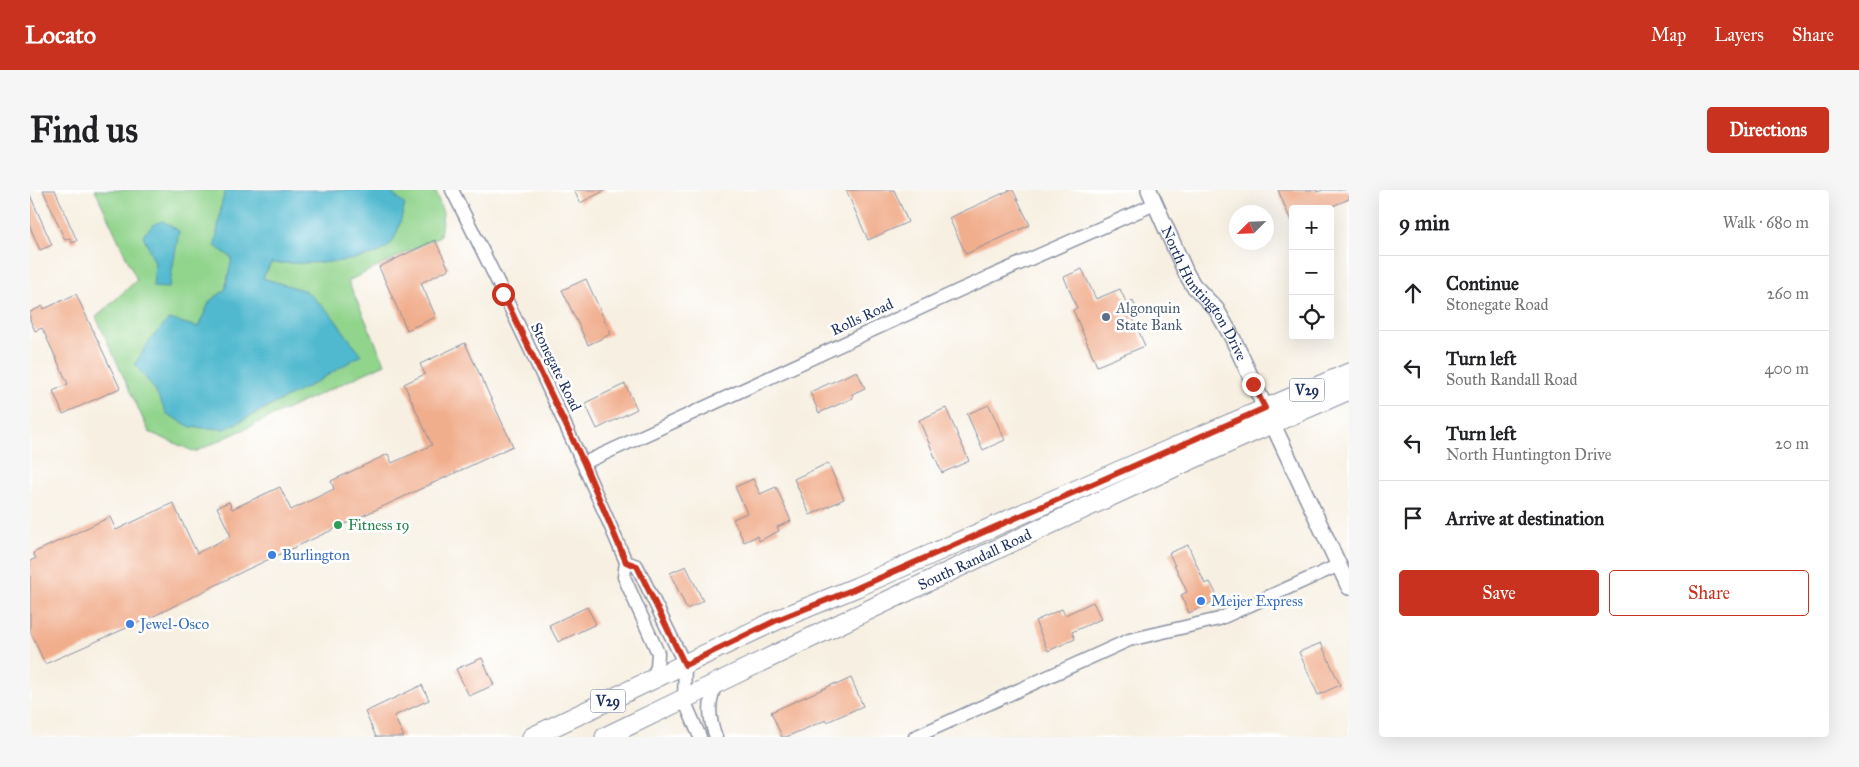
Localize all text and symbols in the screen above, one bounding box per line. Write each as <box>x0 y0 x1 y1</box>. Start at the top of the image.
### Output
text: Locato <box>25 20 96 50</box>
text: Map <box>1651 24 1686 46</box>
text: Layers <box>1714 24 1764 46</box>
text: Share <box>1792 24 1834 46</box>
button: Directions <box>1707 107 1829 153</box>
text: Find us <box>30 109 138 152</box>
north arrow <box>1229 205 1274 250</box>
map controls <box>1289 205 1334 340</box>
button: + <box>1289 205 1334 250</box>
text: 9 min <box>1399 210 1450 236</box>
text: Walk · 680 m <box>1723 213 1809 232</box>
street label: North Huntington Drive <box>1157 223 1251 364</box>
button: − <box>1289 250 1334 295</box>
text: Continue <box>1446 272 1519 295</box>
icon: ahead <box>1399 279 1427 307</box>
route start <box>492 283 515 306</box>
text: 260 m <box>1767 284 1809 303</box>
street label: Rolls Road <box>828 295 897 339</box>
button: locate <box>1289 295 1334 340</box>
text: Stonegate Road <box>1446 295 1548 314</box>
place label: Algonquin State Bank <box>1115 299 1182 334</box>
marker: Algonquin State Bank <box>1100 311 1112 323</box>
street label: Stonegate Road <box>527 320 585 415</box>
text: Turn left <box>1446 347 1516 370</box>
icon: left <box>1399 354 1427 382</box>
text: 400 m <box>1765 359 1809 378</box>
text: South Randall Road <box>1446 370 1578 389</box>
route end <box>1242 373 1265 396</box>
road number: V29 <box>1290 378 1324 402</box>
text: Turn left <box>1446 422 1516 445</box>
icon: left <box>1399 429 1427 457</box>
text: 20 m <box>1775 434 1809 453</box>
text: North Huntington Drive <box>1446 445 1611 464</box>
icon: arrive <box>1399 504 1427 532</box>
text: Arrive at destination <box>1446 507 1604 530</box>
place label: Fitness 19 <box>348 516 410 534</box>
marker: Fitness 19 <box>332 519 344 531</box>
street label: South Randall Road <box>915 525 1035 594</box>
place label: Burlington <box>282 546 350 564</box>
marker: Burlington <box>266 549 278 561</box>
button: Save <box>1399 570 1599 616</box>
button: Share <box>1609 570 1809 616</box>
place label: Meijer Express <box>1211 592 1303 610</box>
marker: Meijer Express <box>1195 595 1207 607</box>
place label: Jewel-Osco <box>138 615 209 634</box>
marker: Jewel-Osco <box>124 618 136 630</box>
road number: V29 <box>590 690 626 712</box>

